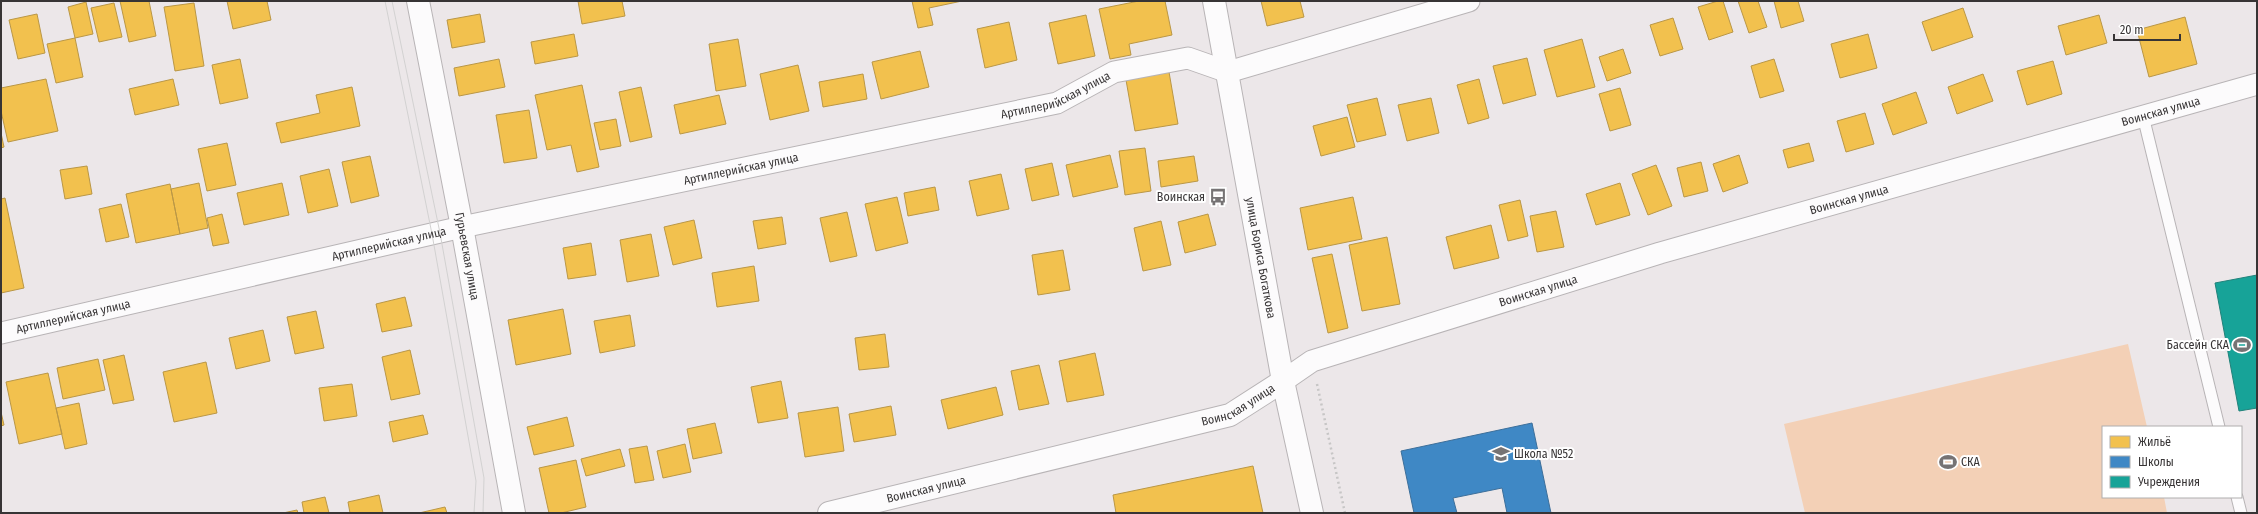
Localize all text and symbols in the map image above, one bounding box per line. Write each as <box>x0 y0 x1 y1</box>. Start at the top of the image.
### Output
scale bar <box>2114 16 2180 42</box>
text: 20 m <box>2120 23 2144 37</box>
street label: Артиллерийская улица <box>1000 68 1113 122</box>
street label: Воинская улица <box>2120 93 2202 129</box>
street label: Артиллерийская улица <box>682 150 800 188</box>
street label: Воинская улица <box>1808 182 1890 217</box>
bus stop icon: Воинская <box>1208 187 1228 207</box>
place label: Воинская <box>1157 190 1205 204</box>
street label: улица Бориса Богаткова <box>1243 196 1279 320</box>
street label: Гурьевская улица <box>452 211 482 302</box>
street label: Артиллерийская улица <box>330 224 447 264</box>
street label: Воинская улица <box>1497 272 1579 310</box>
street label: Артиллерийская улица <box>15 296 132 336</box>
sports icon: Бассейн СКА <box>2232 335 2252 355</box>
place label: Бассейн СКА <box>2167 338 2230 352</box>
street label: Воинская улица <box>1200 381 1277 429</box>
legend <box>2102 426 2242 498</box>
text: Жильё <box>2138 435 2171 449</box>
school or university icon: Школа №52 <box>1491 444 1511 464</box>
place label: Школа №52 <box>1514 447 1573 461</box>
sports icon: СКА <box>1938 452 1958 472</box>
place label: СКА <box>1961 455 1981 469</box>
text: Школы <box>2138 455 2174 469</box>
street label: Воинская улица <box>885 473 967 506</box>
text: Учреждения <box>2137 475 2200 489</box>

